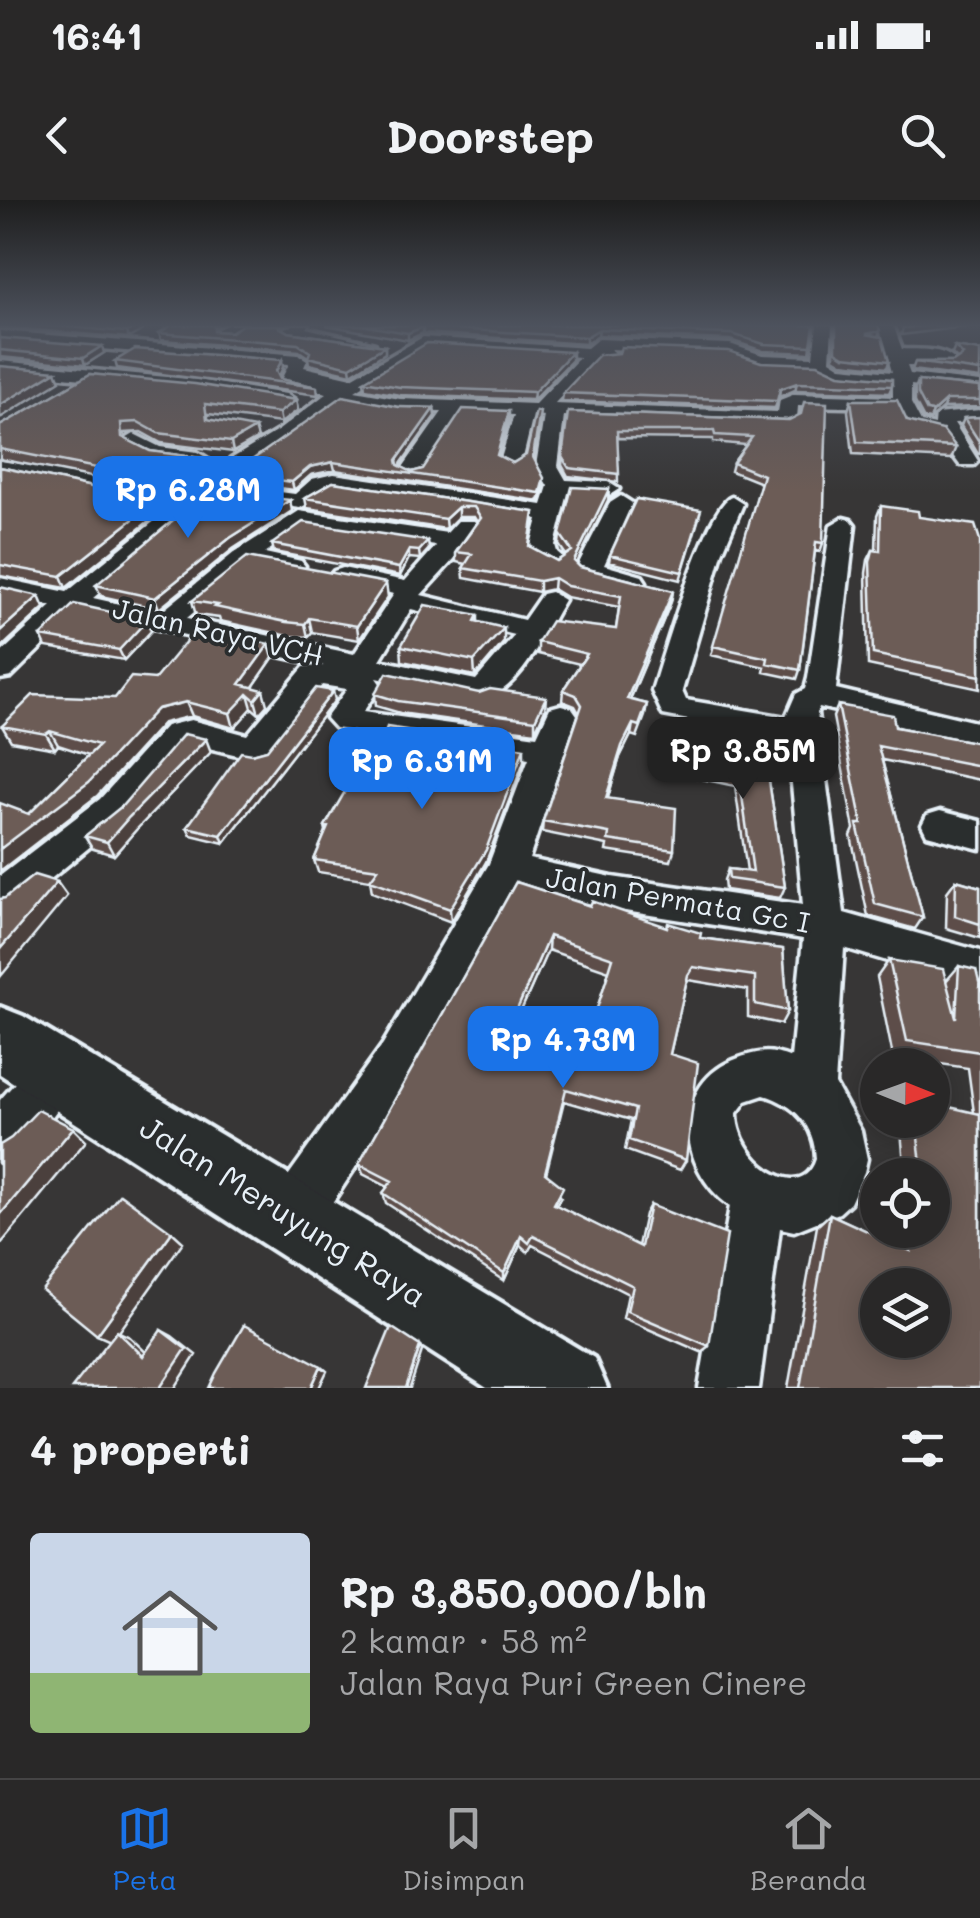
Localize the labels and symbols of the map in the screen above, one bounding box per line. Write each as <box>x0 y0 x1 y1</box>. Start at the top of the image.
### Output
pin: Rp 6.28M <box>85 456 291 541</box>
street label: Jalan Raya VCH <box>109 589 327 673</box>
pin: Rp 3.85M <box>640 717 846 802</box>
pin: Rp 6.31M <box>319 727 525 812</box>
street label: Jalan Permata Gc I <box>543 858 813 940</box>
pin: Rp 4.73M <box>460 1006 666 1091</box>
north arrow <box>860 1048 950 1138</box>
street label: Jalan Meruyung Raya <box>132 1105 435 1316</box>

